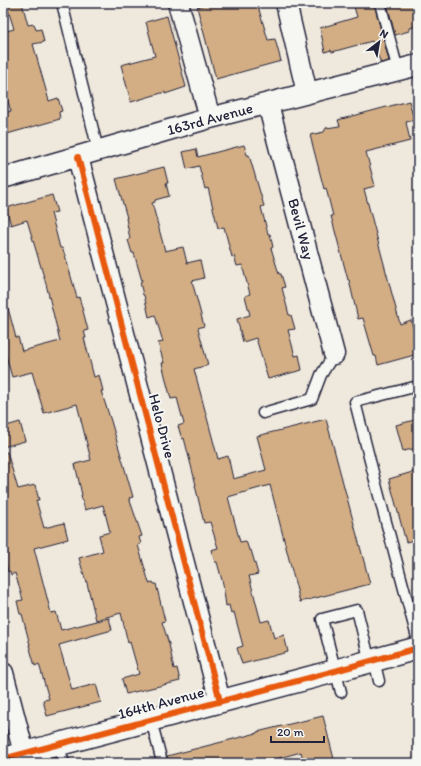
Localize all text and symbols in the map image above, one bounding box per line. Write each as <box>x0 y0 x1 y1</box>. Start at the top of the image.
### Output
north arrow <box>359 22 399 62</box>
text: N <box>377 26 390 41</box>
street label: 163rd Avenue <box>165 99 255 139</box>
street label: Bevil Way <box>284 196 318 262</box>
street label: Helo Drive <box>145 392 179 460</box>
street label: 164th Avenue <box>116 683 206 723</box>
scale bar <box>271 718 324 744</box>
text: 20 m <box>277 725 304 739</box>

